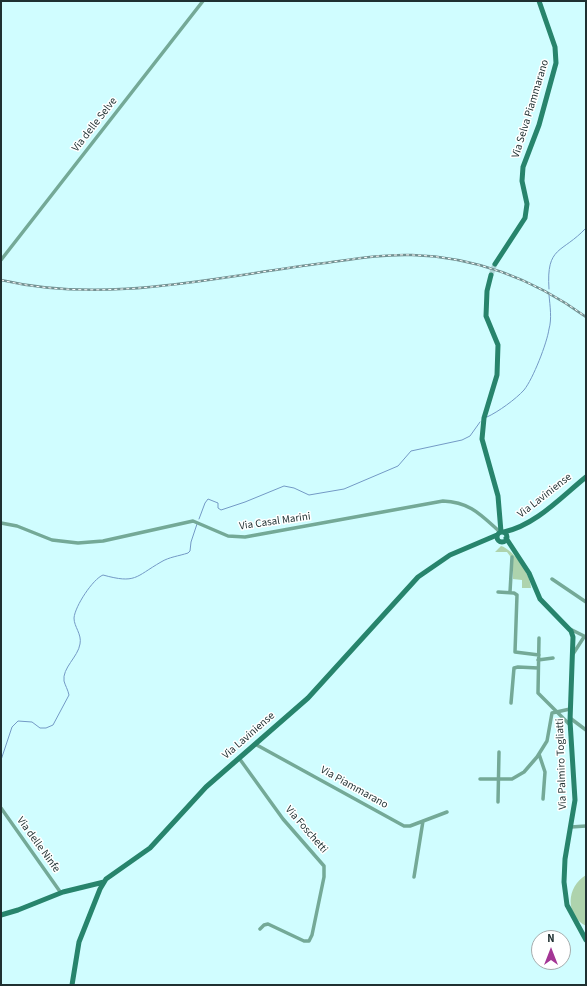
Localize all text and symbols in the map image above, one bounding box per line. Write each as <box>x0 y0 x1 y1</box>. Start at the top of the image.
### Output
street label: Via Selva Piammarano <box>510 58 552 160</box>
street label: Via delle Selve <box>70 95 120 155</box>
street label: Via Laviniense <box>515 471 575 521</box>
street label: Via Casal Marini <box>238 510 312 534</box>
street label: Via Laviniense <box>220 710 278 762</box>
street label: Via Palmiro Togliatti <box>554 718 570 810</box>
street label: Via Piammarano <box>318 764 390 812</box>
street label: Via Foschetti <box>282 804 330 856</box>
street label: Via delle Ninfe <box>13 815 63 875</box>
north arrow <box>531 930 571 970</box>
text: N <box>547 931 555 946</box>

